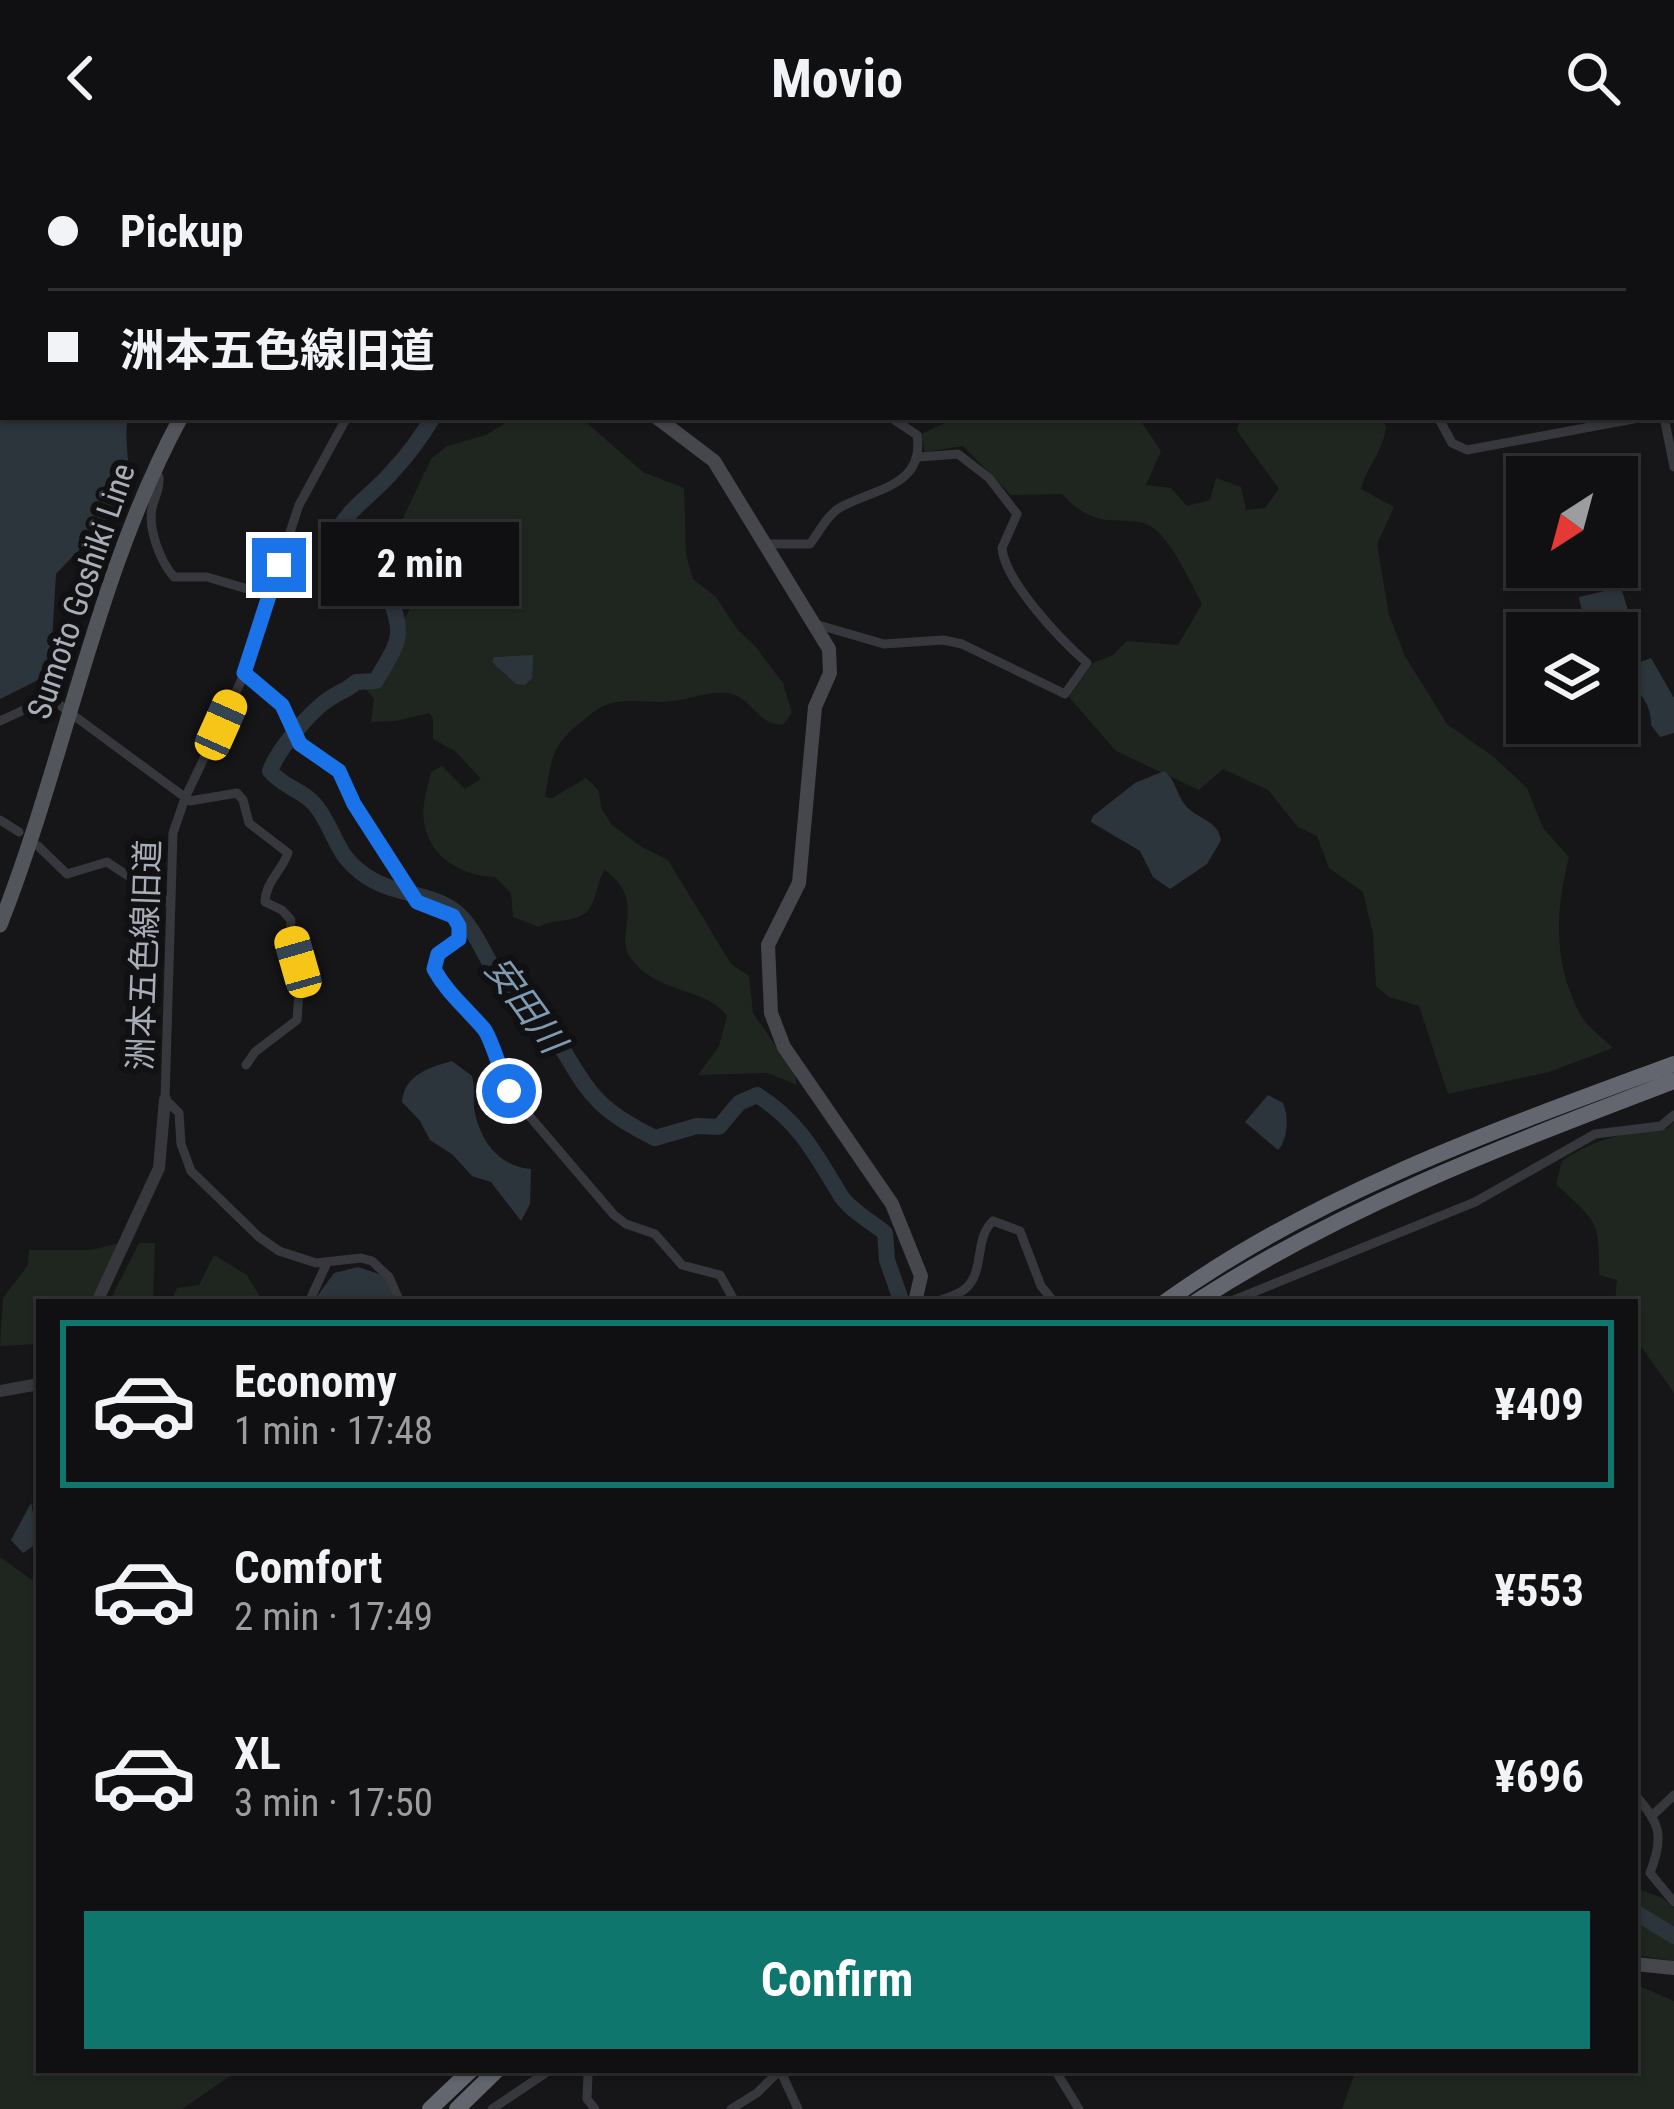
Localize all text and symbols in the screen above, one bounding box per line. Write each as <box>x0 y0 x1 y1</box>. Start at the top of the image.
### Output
icon: back <box>48 45 114 111</box>
icon: search <box>1560 45 1626 111</box>
text: Movio <box>771 47 903 110</box>
text: Pickup <box>120 205 244 258</box>
text: 洲本五色線旧道 <box>120 324 435 377</box>
north arrow <box>1506 456 1638 588</box>
map controls <box>1506 456 1638 744</box>
street label: Sumoto Goshiki Line <box>19 458 143 724</box>
callout: 2 min <box>321 523 519 607</box>
route end <box>252 538 306 592</box>
text: 2 min <box>377 541 463 587</box>
button: layers <box>1506 612 1638 744</box>
car <box>190 685 252 765</box>
street label: 洲本五色線旧道 <box>120 839 168 1071</box>
car <box>271 922 325 1002</box>
water label: 安田川 <box>476 949 576 1064</box>
route start <box>482 1064 536 1118</box>
icon: car <box>90 1350 198 1458</box>
text: Economy <box>234 1355 397 1408</box>
text: ¥409 <box>1494 1378 1584 1431</box>
text: 1 min · 17:48 <box>234 1408 433 1454</box>
icon: car <box>90 1536 198 1644</box>
text: Comfort <box>234 1541 382 1594</box>
text: ¥553 <box>1494 1564 1584 1617</box>
text: 2 min · 17:49 <box>234 1594 433 1640</box>
icon: car <box>90 1722 198 1830</box>
text: XL <box>234 1727 281 1780</box>
text: ¥696 <box>1494 1750 1584 1803</box>
text: 3 min · 17:50 <box>234 1780 433 1826</box>
button: Confirm <box>84 1911 1590 2049</box>

